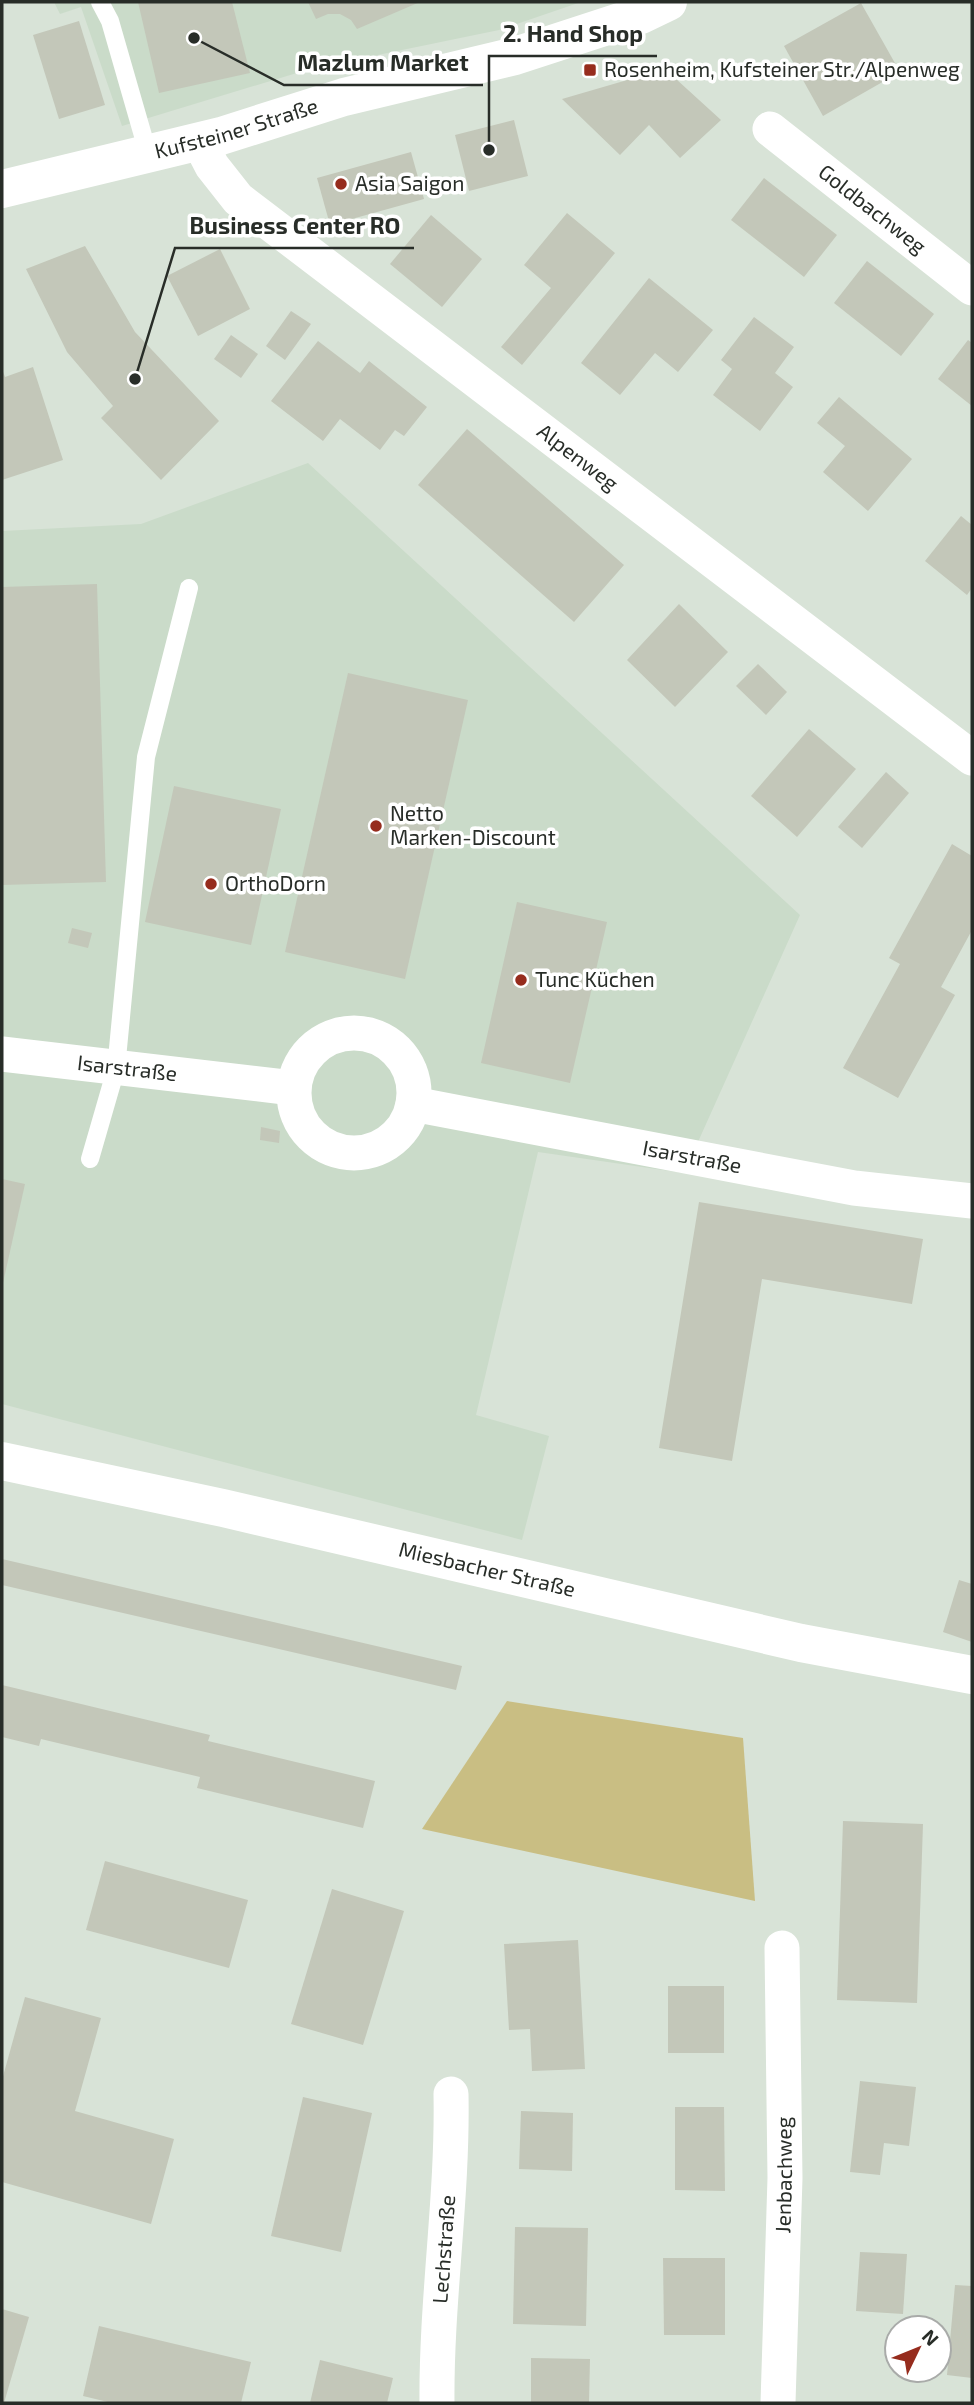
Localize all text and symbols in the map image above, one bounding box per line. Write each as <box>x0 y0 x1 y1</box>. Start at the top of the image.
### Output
callout: 2. Hand Shop <box>489 12 657 56</box>
text: 2. Hand Shop <box>503 19 643 47</box>
callout: Mazlum Market <box>284 41 483 85</box>
text: Mazlum Market <box>297 48 469 76</box>
place label: Rosenheim, Kufsteiner Str./Alpenweg <box>604 56 960 81</box>
marker: Rosenheim, Kufsteiner Str./Alpenweg <box>582 62 598 78</box>
street label: Kufsteiner Straße <box>152 92 321 163</box>
street label: Goldbachweg <box>814 158 932 258</box>
place label: Asia Saigon <box>355 170 464 195</box>
marker: Asia Saigon <box>333 176 349 192</box>
callout: Business Center RO <box>175 204 414 248</box>
text: Business Center RO <box>190 211 400 239</box>
street label: Alpenweg <box>533 418 624 495</box>
place label: Netto Marken-Discount <box>390 800 556 849</box>
marker: Netto Marken-Discount <box>368 818 384 834</box>
place label: OrthoDorn <box>225 870 326 895</box>
marker: OrthoDorn <box>203 876 219 892</box>
place label: Tunc Küchen <box>535 966 655 991</box>
marker: Tunc Küchen <box>513 972 529 988</box>
street label: Isarstraße <box>76 1049 179 1085</box>
street label: Isarstraße <box>641 1134 744 1177</box>
street label: Miesbacher Straße <box>396 1535 578 1601</box>
street label: Jenbachweg <box>769 2116 796 2234</box>
street label: Lechstraße <box>426 2194 459 2304</box>
north arrow <box>883 2314 953 2384</box>
text: N <box>918 2324 944 2350</box>

